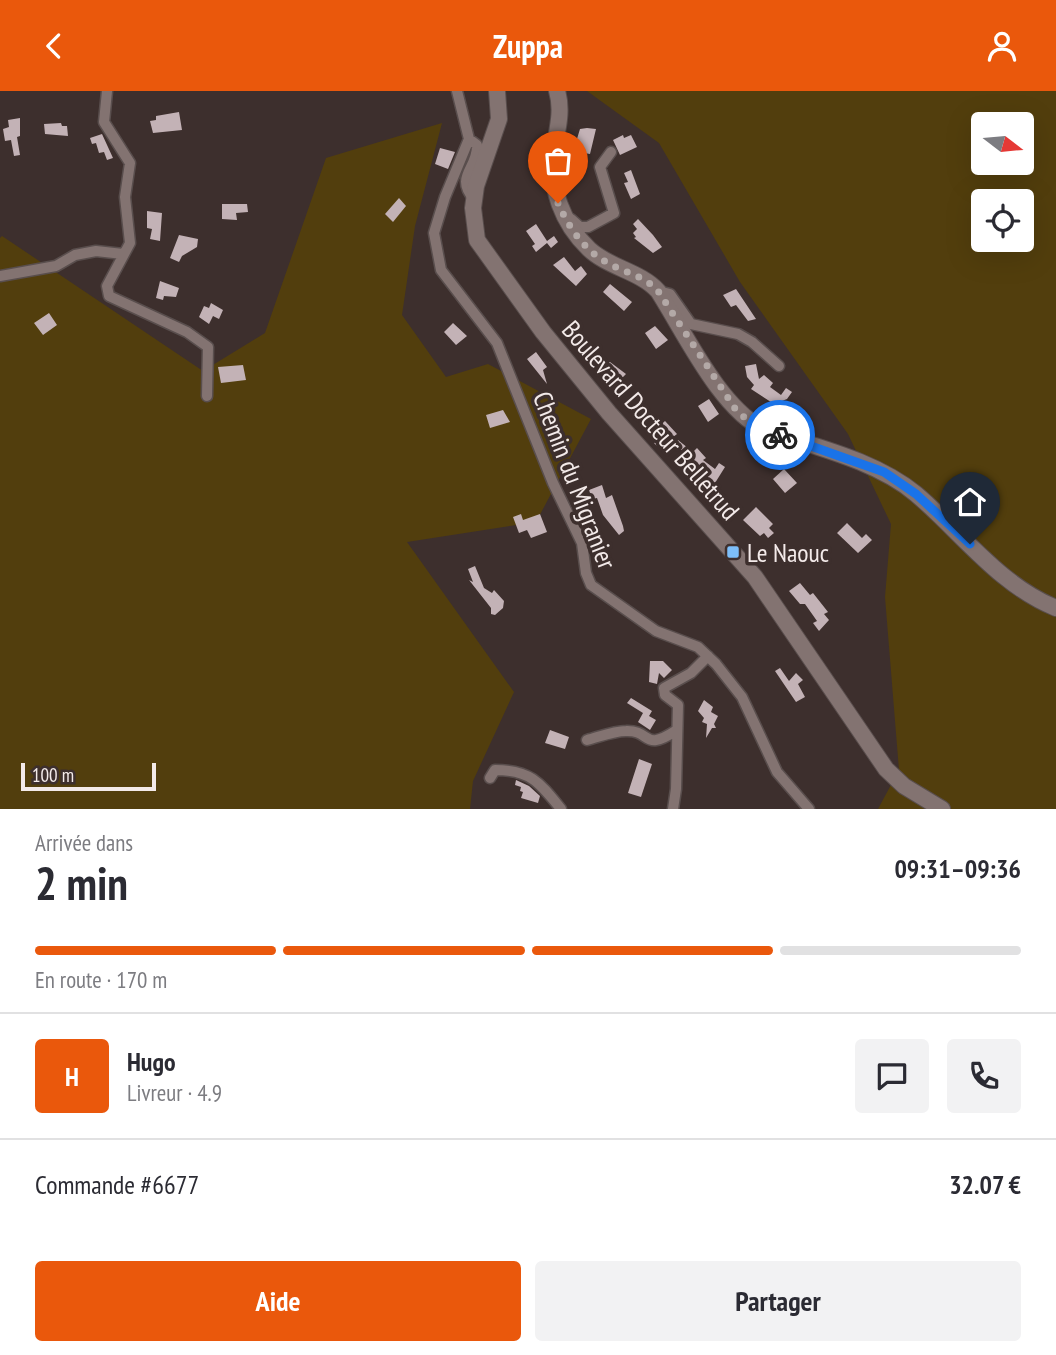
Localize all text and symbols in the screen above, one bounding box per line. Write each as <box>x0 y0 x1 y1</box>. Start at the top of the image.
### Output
text: Zuppa <box>493 25 563 67</box>
icon: back <box>35 27 73 65</box>
icon: person <box>983 27 1021 65</box>
north arrow <box>971 112 1034 175</box>
map controls <box>971 112 1034 252</box>
pin <box>528 131 588 203</box>
icon: bag <box>539 142 577 180</box>
button: locate <box>971 189 1034 252</box>
street label: Boulevard Docteur Belletrud <box>555 313 747 527</box>
street label: Chemin du Migranier <box>526 387 624 573</box>
courier <box>745 400 815 470</box>
icon: bike <box>761 416 799 454</box>
pin <box>940 472 1000 544</box>
icon: home <box>951 483 989 521</box>
place label: Le Naouc <box>747 536 829 569</box>
marker: Le Naouc <box>725 544 741 560</box>
scale bar <box>21 760 156 792</box>
text: 100 m <box>32 763 74 787</box>
text: Arrivée dans <box>35 828 133 857</box>
text: 09:31–09:36 <box>894 852 1021 885</box>
text: 2 min <box>35 853 128 913</box>
text: En route · 170 m <box>35 965 167 994</box>
button: chat <box>855 1039 929 1113</box>
button: phone <box>947 1039 1021 1113</box>
text: Hugo <box>127 1045 176 1078</box>
text: H <box>65 1060 79 1093</box>
text: Livreur · 4.9 <box>127 1078 222 1107</box>
text: Commande #6677 <box>35 1168 199 1201</box>
text: 32.07 € <box>949 1168 1021 1201</box>
button: Aide <box>35 1261 521 1341</box>
button: Partager <box>535 1261 1021 1341</box>

